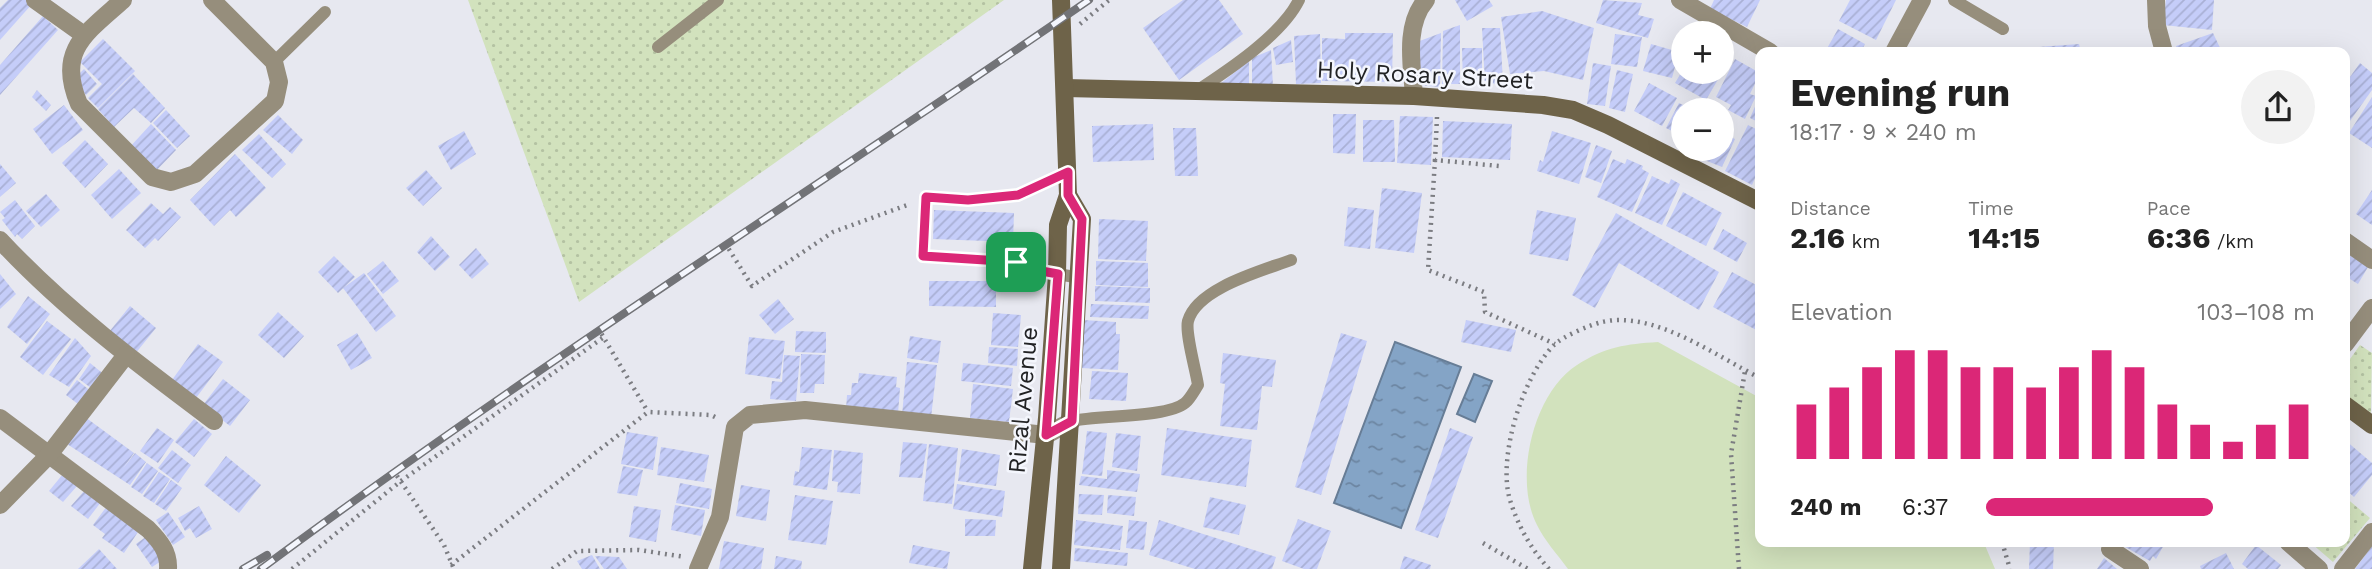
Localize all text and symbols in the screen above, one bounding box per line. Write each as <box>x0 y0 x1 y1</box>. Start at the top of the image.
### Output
map controls <box>1671 21 1734 161</box>
button: + <box>1671 21 1734 84</box>
street label: Holy Rosary Street <box>1316 55 1534 95</box>
button: share <box>2241 70 2315 144</box>
text: Evening run <box>1790 71 2010 115</box>
button: − <box>1671 98 1734 161</box>
text: 18:17 · 9 × 240 m <box>1790 119 1977 146</box>
text: Distance <box>1790 197 1871 220</box>
text: Time <box>1968 197 2014 220</box>
text: Pace <box>2147 197 2191 220</box>
text: 2.16 <box>1790 220 1845 255</box>
text: 14:15 <box>1968 220 2040 255</box>
text: 6:36 <box>2147 220 2210 255</box>
text: km <box>1845 230 1880 253</box>
text: /km <box>2210 230 2254 253</box>
pin <box>986 232 1046 292</box>
icon: arrive <box>997 243 1035 281</box>
text: Elevation <box>1790 299 1893 326</box>
text: 103–108 m <box>2197 299 2315 326</box>
street label: Rizal Avenue <box>1003 325 1043 475</box>
text: 240 m <box>1790 494 1861 521</box>
text: 6:37 <box>1902 494 1948 521</box>

